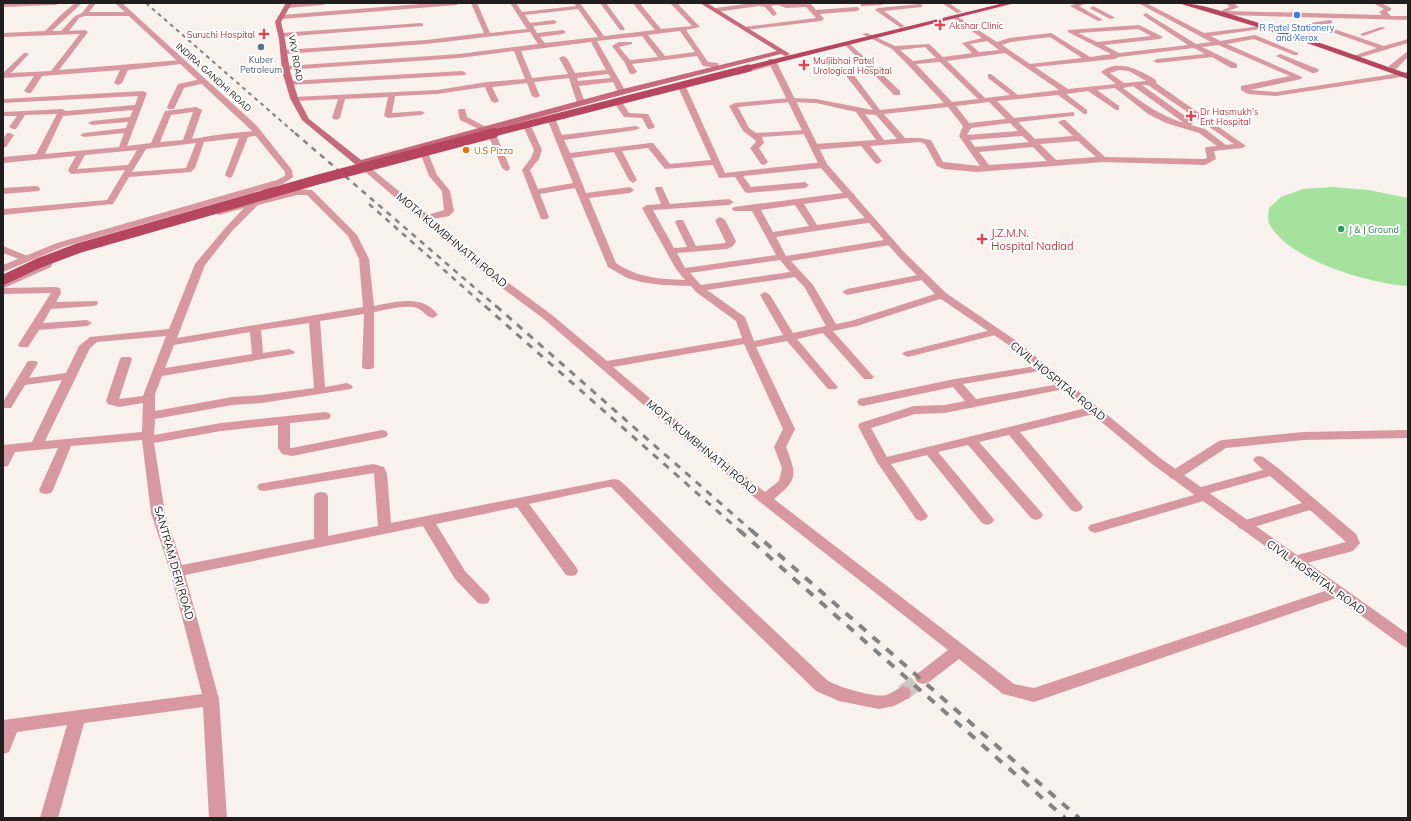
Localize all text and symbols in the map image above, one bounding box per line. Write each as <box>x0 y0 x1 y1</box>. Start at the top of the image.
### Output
marker: R Patel Stationery and Xerox <box>1292 10 1302 20</box>
marker: Akshar Clinic <box>934 19 946 31</box>
place label: Akshar Clinic <box>949 20 1004 31</box>
place label: R Patel Stationery and Xerox <box>1259 22 1335 43</box>
marker: Suruchi Hospital <box>258 28 270 40</box>
place label: Suruchi Hospital <box>187 29 255 40</box>
street label: VKV ROAD <box>287 34 306 82</box>
street label: INDIRA GANDHI ROAD <box>174 40 254 114</box>
marker: Kuber Petroleum <box>256 42 266 52</box>
place label: Kuber Petroleum <box>240 54 282 75</box>
place label: Muljibhai Patel Urological Hospital <box>813 55 892 76</box>
marker: Muljibhai Patel Urological Hospital <box>798 59 810 71</box>
place label: Dr Hasmukh's Ent Hospital <box>1200 106 1259 127</box>
marker: Dr Hasmukh's Ent Hospital <box>1185 110 1197 122</box>
marker: U.S Pizza <box>461 145 471 155</box>
place label: U.S Pizza <box>474 145 513 156</box>
street label: MOTA KUMBHNATH ROAD <box>394 190 510 290</box>
marker: J & J Ground <box>1336 224 1346 234</box>
place label: J & J Ground <box>1349 224 1399 235</box>
place label: J.Z.M.N. Hospital Nadiad <box>991 226 1074 253</box>
marker: J.Z.M.N. Hospital Nadiad <box>976 233 988 245</box>
street label: CIVIL HOSPITAL ROAD <box>1008 338 1108 424</box>
street label: MOTA KUMBHNATH ROAD <box>644 397 760 497</box>
street label: SANTRAM DERI ROAD <box>151 504 197 622</box>
street label: CIVIL HOSPITAL ROAD <box>1264 537 1368 617</box>

